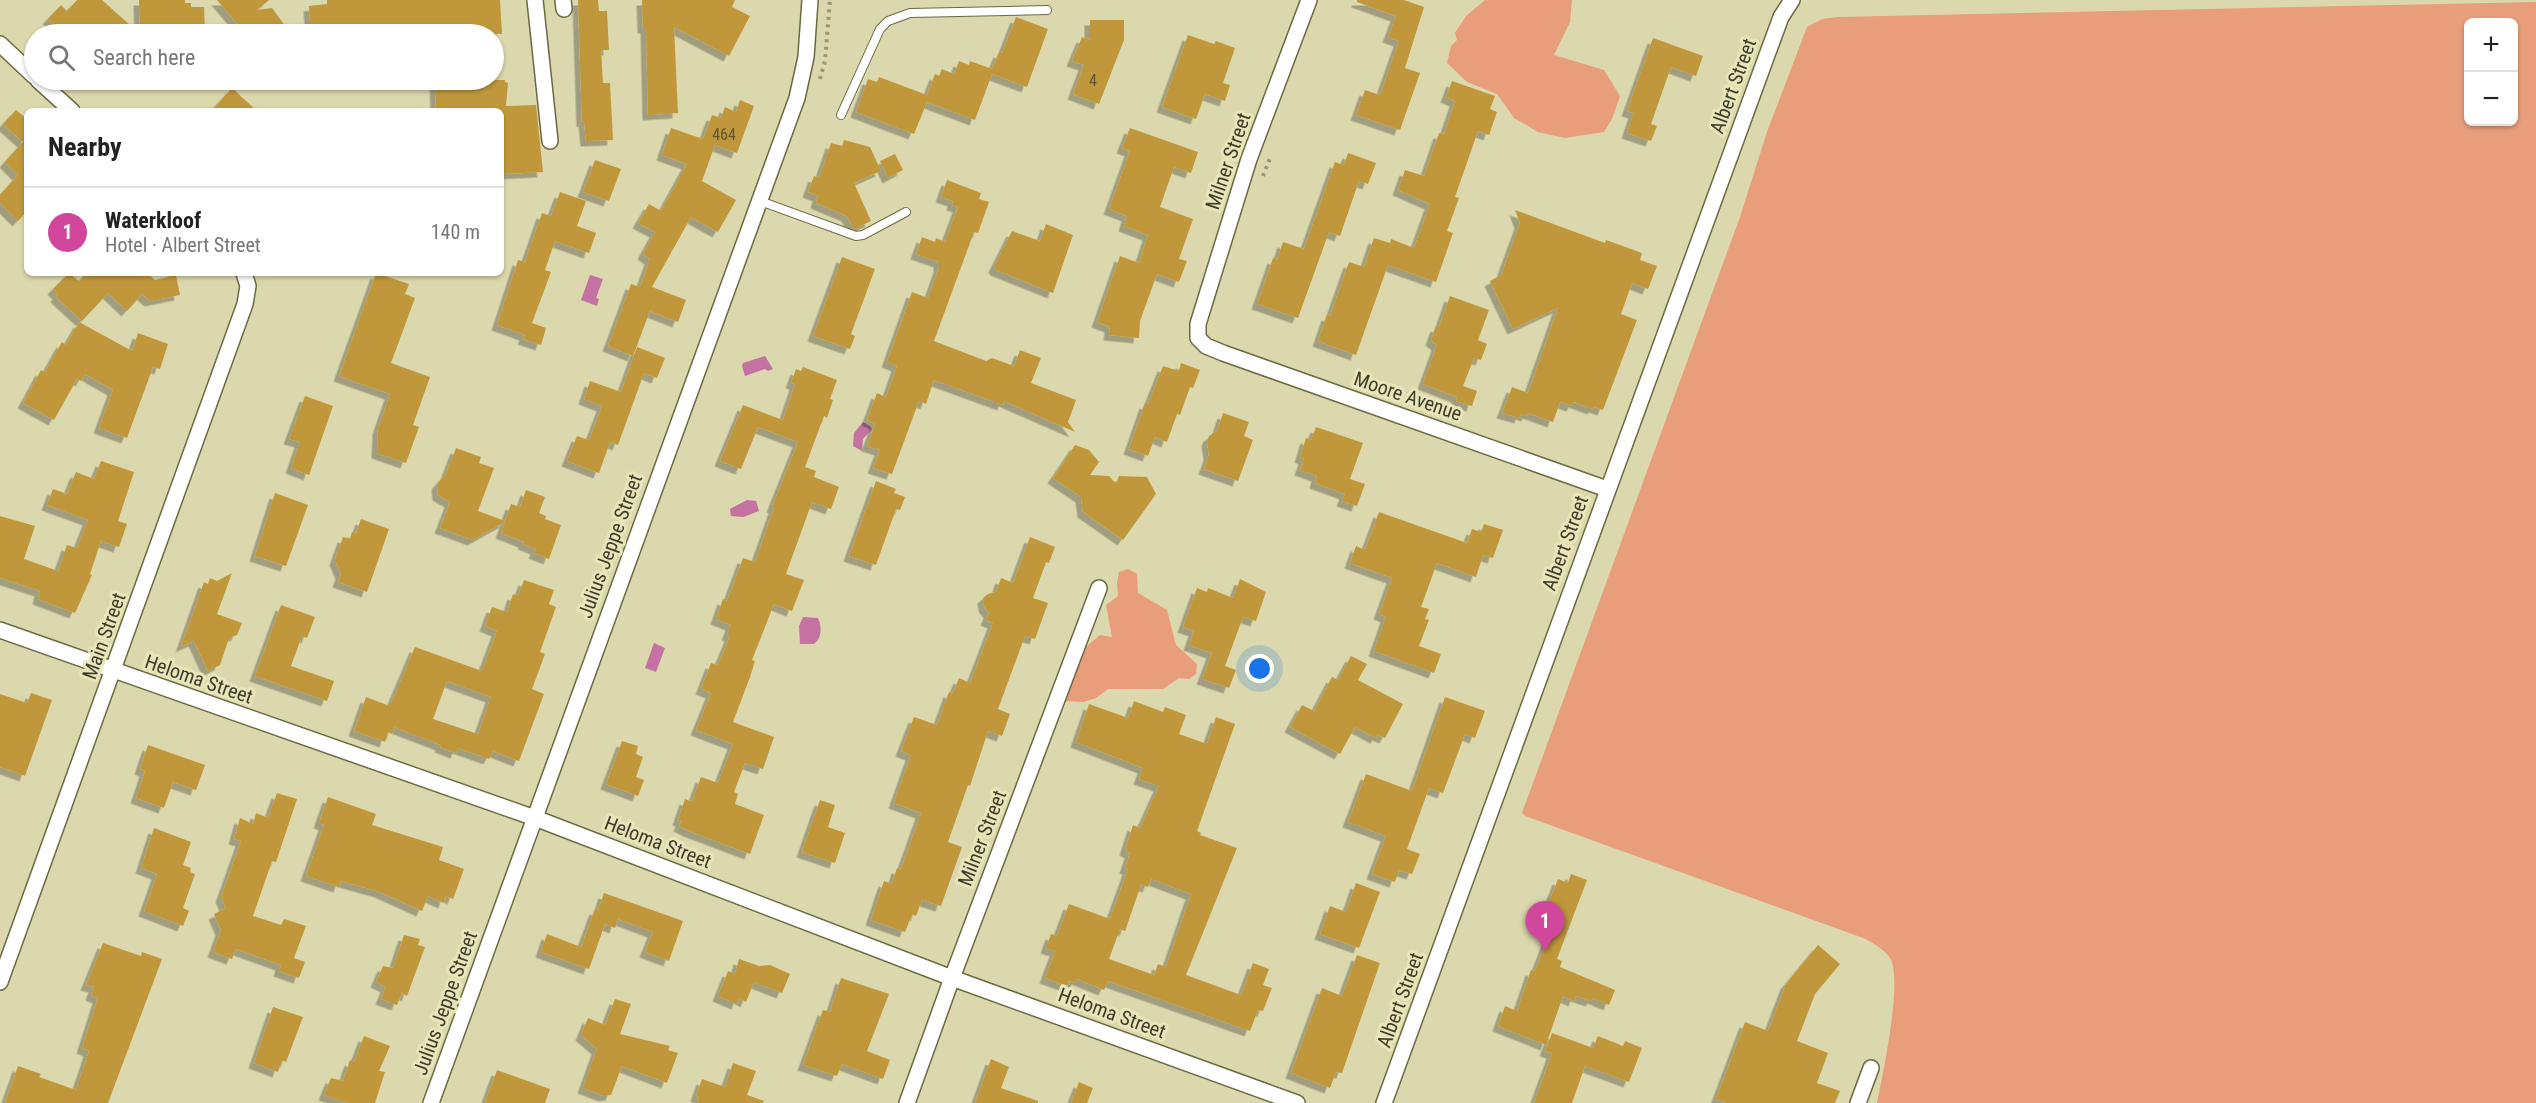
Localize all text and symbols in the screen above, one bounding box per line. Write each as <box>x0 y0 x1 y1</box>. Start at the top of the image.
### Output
map controls <box>2464 18 2518 126</box>
button: + <box>2464 18 2518 72</box>
search box <box>24 24 504 90</box>
street label: Albert Street <box>1705 35 1761 137</box>
icon: search <box>45 41 78 74</box>
text: Search here <box>93 45 195 70</box>
house number: 4 <box>1089 71 1097 90</box>
button: − <box>2464 72 2518 126</box>
street label: Milner Street <box>1200 109 1256 213</box>
house number: 464 <box>712 125 736 144</box>
text: Nearby <box>48 132 122 162</box>
text: Waterkloof <box>105 208 201 233</box>
text: 1 <box>62 220 73 244</box>
text: 140 m <box>431 220 480 244</box>
text: Hotel · Albert Street <box>105 233 261 257</box>
street label: Moore Avenue <box>1351 366 1465 426</box>
street label: Julius Jeppe Street <box>573 471 647 621</box>
street label: Albert Street <box>1537 492 1593 594</box>
street label: Main Street <box>77 589 131 683</box>
street label: Heloma Street <box>142 649 256 709</box>
your location <box>1245 654 1274 683</box>
street label: Milner Street <box>953 787 1011 889</box>
street label: Heloma Street <box>601 811 715 873</box>
pin: 1 <box>1526 902 1564 951</box>
street label: Julius Jeppe Street <box>408 928 482 1078</box>
street label: Albert Street <box>1372 949 1428 1051</box>
street label: Heloma Street <box>1055 982 1169 1044</box>

